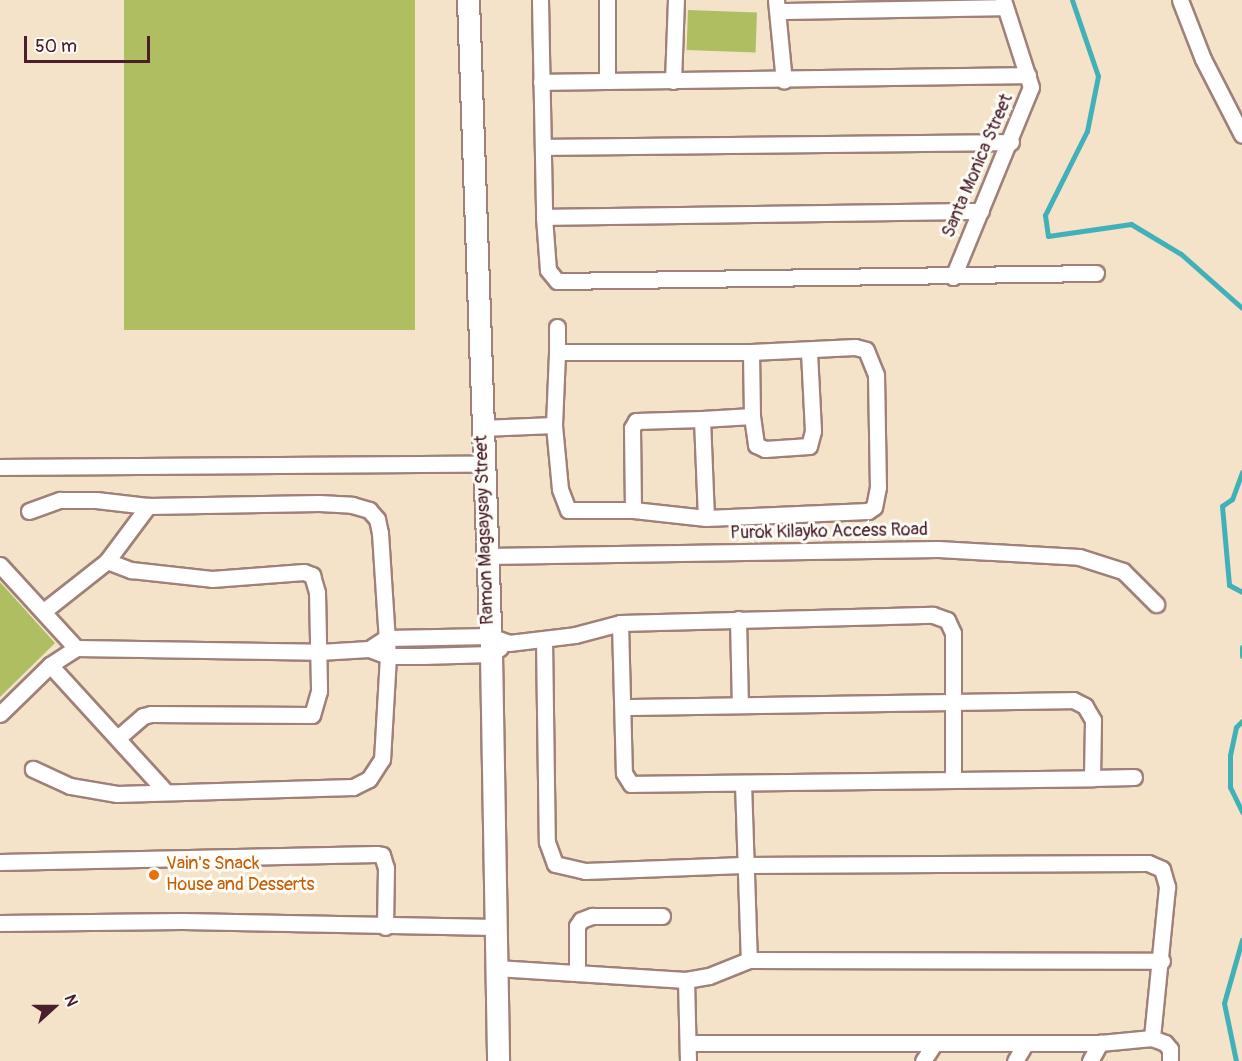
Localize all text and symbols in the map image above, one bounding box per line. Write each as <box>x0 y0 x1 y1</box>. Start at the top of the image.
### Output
scale bar <box>27 24 153 62</box>
text: 50 m <box>35 35 77 58</box>
street label: Santa Monica Street <box>938 91 1018 241</box>
street label: Ramon Magsaysay Street <box>471 435 499 625</box>
street label: Purok Kilayko Access Road <box>730 519 928 545</box>
place label: Vain's Snack House and Desserts <box>166 854 315 896</box>
marker: Vain's Snack House and Desserts <box>147 868 161 882</box>
north arrow <box>24 977 84 1037</box>
text: N <box>60 992 82 1009</box>

